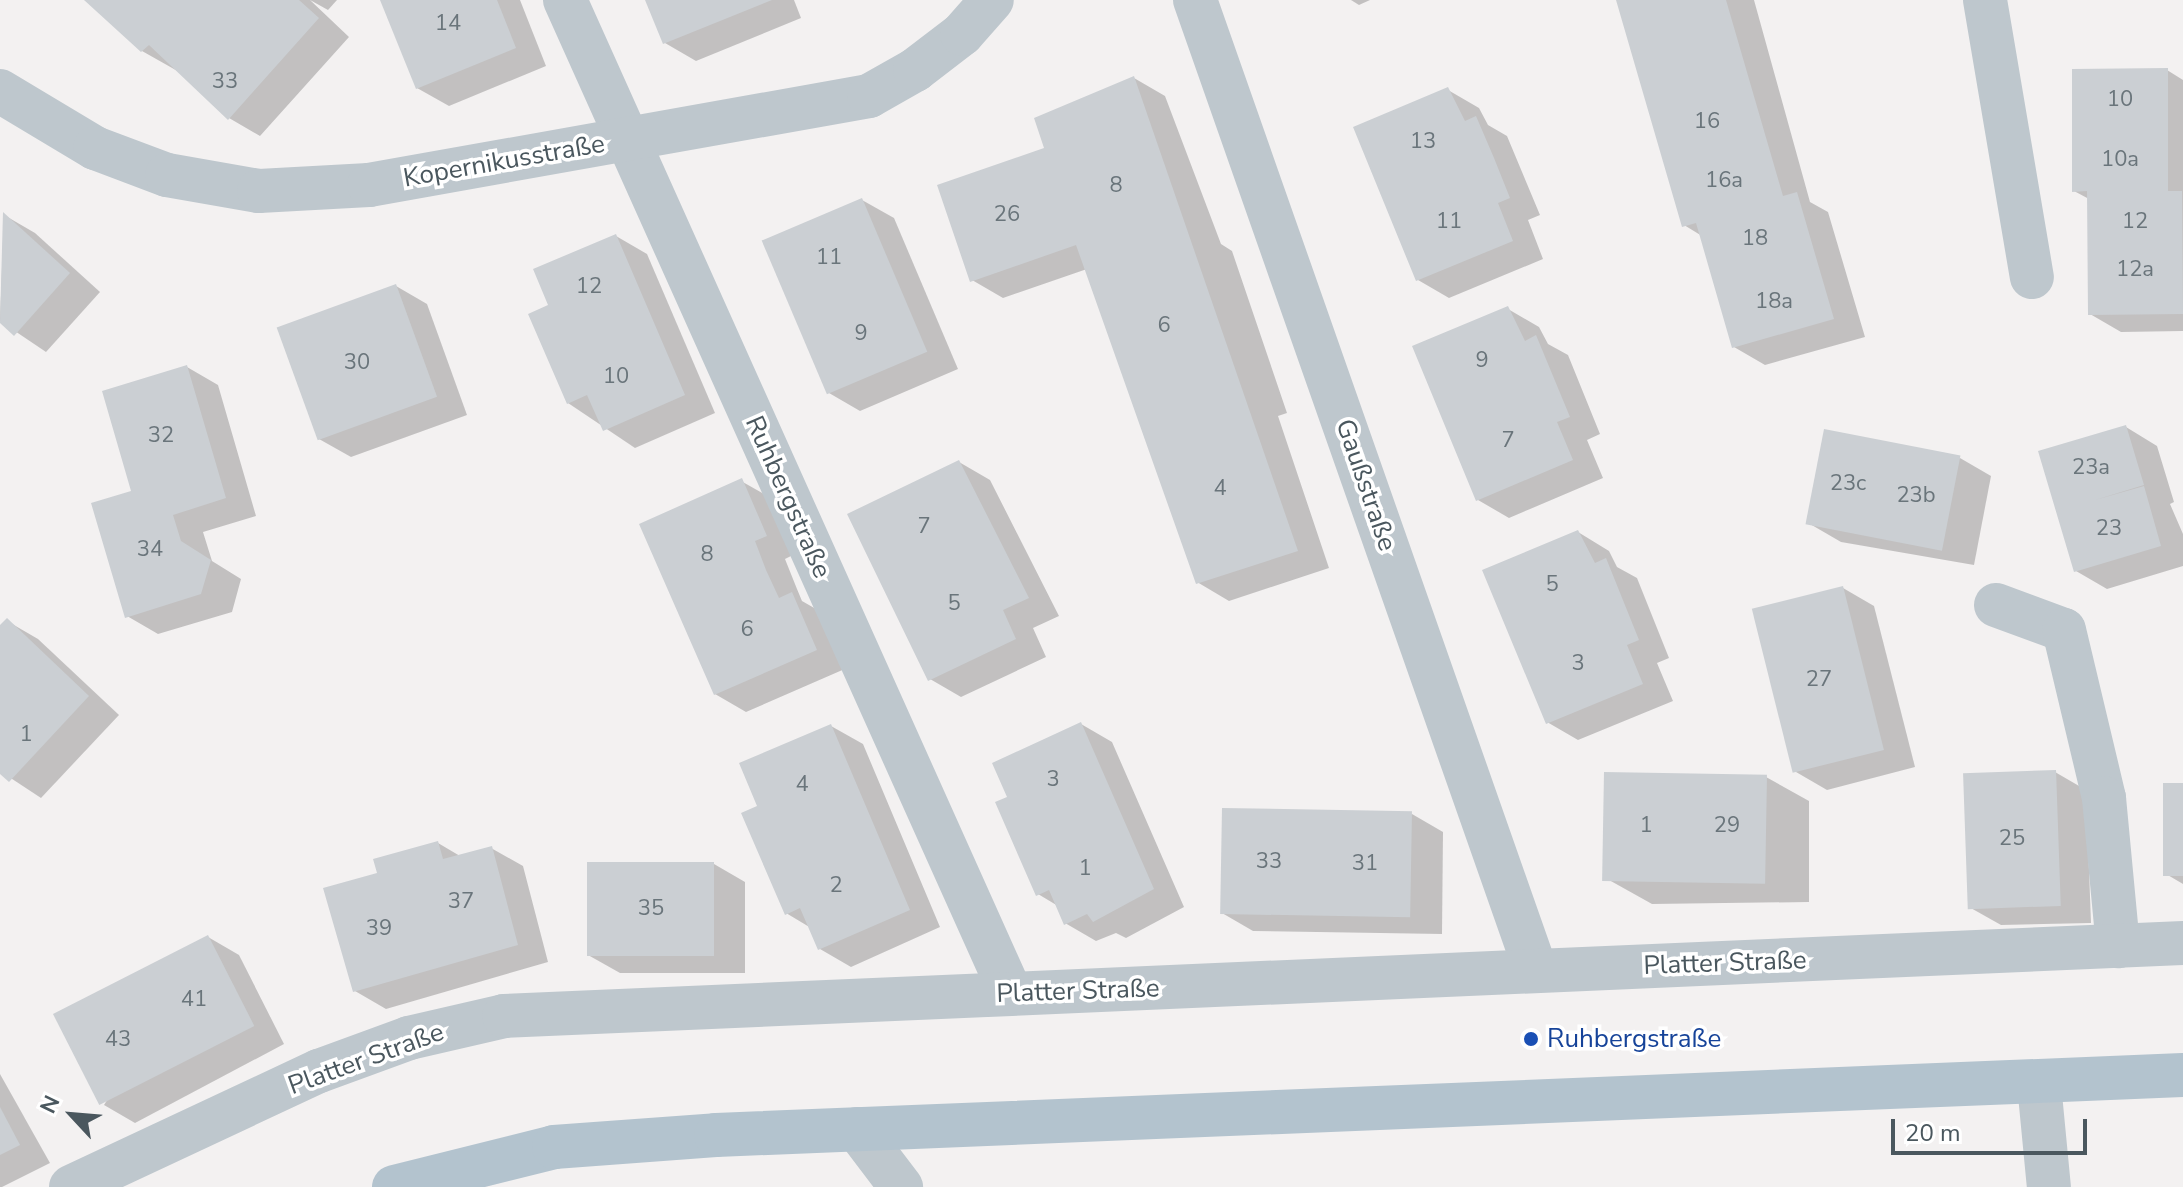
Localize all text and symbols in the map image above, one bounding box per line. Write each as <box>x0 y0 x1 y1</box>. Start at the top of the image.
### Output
house number: 14 <box>435 11 461 37</box>
house number: 33 <box>212 69 238 95</box>
house number: 10 <box>2107 87 2133 113</box>
house number: 16 <box>1694 109 1720 135</box>
street label: Kopernikusstraße <box>401 128 607 194</box>
house number: 13 <box>1410 129 1436 155</box>
house number: 10a <box>2101 147 2139 173</box>
house number: 16a <box>1705 168 1743 194</box>
house number: 8 <box>1109 173 1123 199</box>
house number: 26 <box>994 202 1020 228</box>
house number: 11 <box>1436 209 1462 235</box>
house number: 12 <box>2122 209 2148 235</box>
house number: 18 <box>1742 226 1768 252</box>
house number: 11 <box>816 245 842 271</box>
house number: 12a <box>2116 257 2154 283</box>
house number: 12 <box>576 274 602 300</box>
house number: 18a <box>1755 289 1793 315</box>
house number: 6 <box>1157 313 1171 339</box>
house number: 9 <box>854 321 868 347</box>
house number: 9 <box>1475 348 1489 374</box>
house number: 30 <box>344 350 370 376</box>
house number: 10 <box>603 364 629 390</box>
street label: Ruhbergstraße <box>738 411 838 583</box>
street label: Gaußstraße <box>1329 415 1403 555</box>
house number: 32 <box>148 423 174 449</box>
house number: 7 <box>1501 428 1515 454</box>
house number: 23a <box>2072 455 2110 481</box>
house number: 23c <box>1830 471 1866 497</box>
house number: 4 <box>1213 476 1227 502</box>
house number: 23b <box>1896 483 1936 509</box>
house number: 7 <box>917 514 931 540</box>
house number: 23 <box>2096 516 2122 542</box>
house number: 34 <box>137 537 163 563</box>
house number: 8 <box>700 542 714 568</box>
house number: 5 <box>1545 572 1559 598</box>
house number: 5 <box>947 591 961 617</box>
house number: 6 <box>740 617 754 643</box>
house number: 3 <box>1571 651 1585 677</box>
house number: 27 <box>1806 667 1832 693</box>
house number: 1 <box>19 722 33 748</box>
house number: 3 <box>1046 767 1060 793</box>
house number: 4 <box>795 772 809 798</box>
house number: 1 <box>1639 813 1653 839</box>
house number: 29 <box>1714 813 1740 839</box>
house number: 25 <box>1999 826 2025 852</box>
house number: 33 <box>1256 849 1282 875</box>
house number: 31 <box>1352 851 1378 877</box>
house number: 1 <box>1078 856 1092 882</box>
house number: 2 <box>829 873 843 899</box>
house number: 37 <box>448 889 474 915</box>
house number: 35 <box>638 896 664 922</box>
house number: 39 <box>366 916 392 942</box>
street label: Platter Straße <box>1643 945 1807 981</box>
street label: Platter Straße <box>996 973 1160 1009</box>
house number: 41 <box>181 987 207 1013</box>
street label: Platter Straße <box>284 1016 448 1102</box>
place label: Ruhbergstraße <box>1547 1023 1721 1055</box>
house number: 43 <box>105 1027 131 1053</box>
marker: Ruhbergstraße <box>1522 1030 1540 1048</box>
north arrow <box>32 1075 112 1155</box>
text: N <box>33 1091 68 1118</box>
scale bar <box>1895 1103 2091 1153</box>
text: 20 m <box>1905 1117 1961 1149</box>

